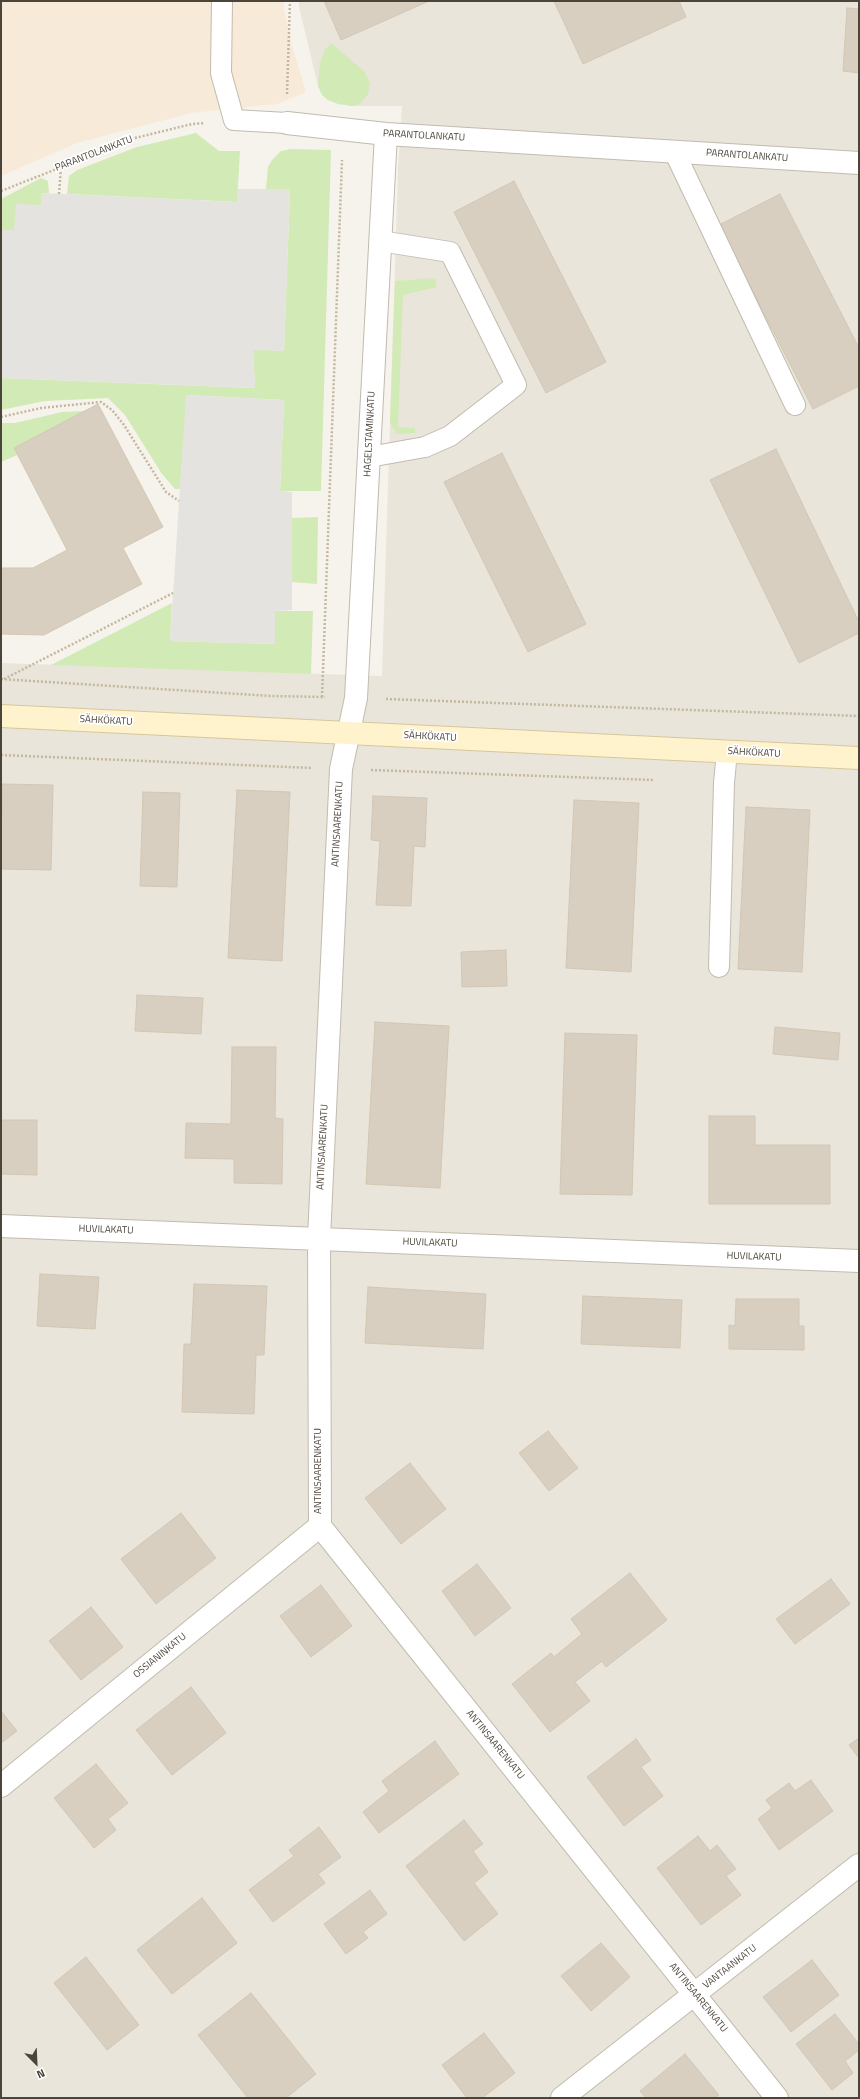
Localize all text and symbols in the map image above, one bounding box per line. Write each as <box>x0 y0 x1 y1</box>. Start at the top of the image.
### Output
street label: PARANTOLANKATU <box>383 128 465 144</box>
street label: PARANTOLANKATU <box>53 134 135 174</box>
street label: PARANTOLANKATU <box>705 147 789 165</box>
street label: HAGELSTAMINKATU <box>362 391 378 477</box>
street label: SÄHKÖKATU <box>79 714 133 728</box>
street label: SÄHKÖKATU <box>403 730 457 744</box>
street label: SÄHKÖKATU <box>727 746 781 760</box>
street label: ANTINSAARENKATU <box>330 781 346 867</box>
street label: ANTINSAARENKATU <box>315 1104 331 1190</box>
street label: HUVILAKATU <box>78 1223 134 1237</box>
street label: HUVILAKATU <box>402 1236 458 1250</box>
street label: HUVILAKATU <box>726 1250 782 1264</box>
street label: ANTINSAARENKATU <box>313 1428 325 1514</box>
street label: OSSIANINKATU <box>131 1631 189 1681</box>
street label: ANTINSAARENKATU <box>463 1708 527 1782</box>
street label: VANTAANKATU <box>701 1942 759 1992</box>
street label: ANTINSAARENKATU <box>666 1961 730 2035</box>
north arrow <box>16 2043 56 2083</box>
text: N <box>34 2065 48 2083</box>

